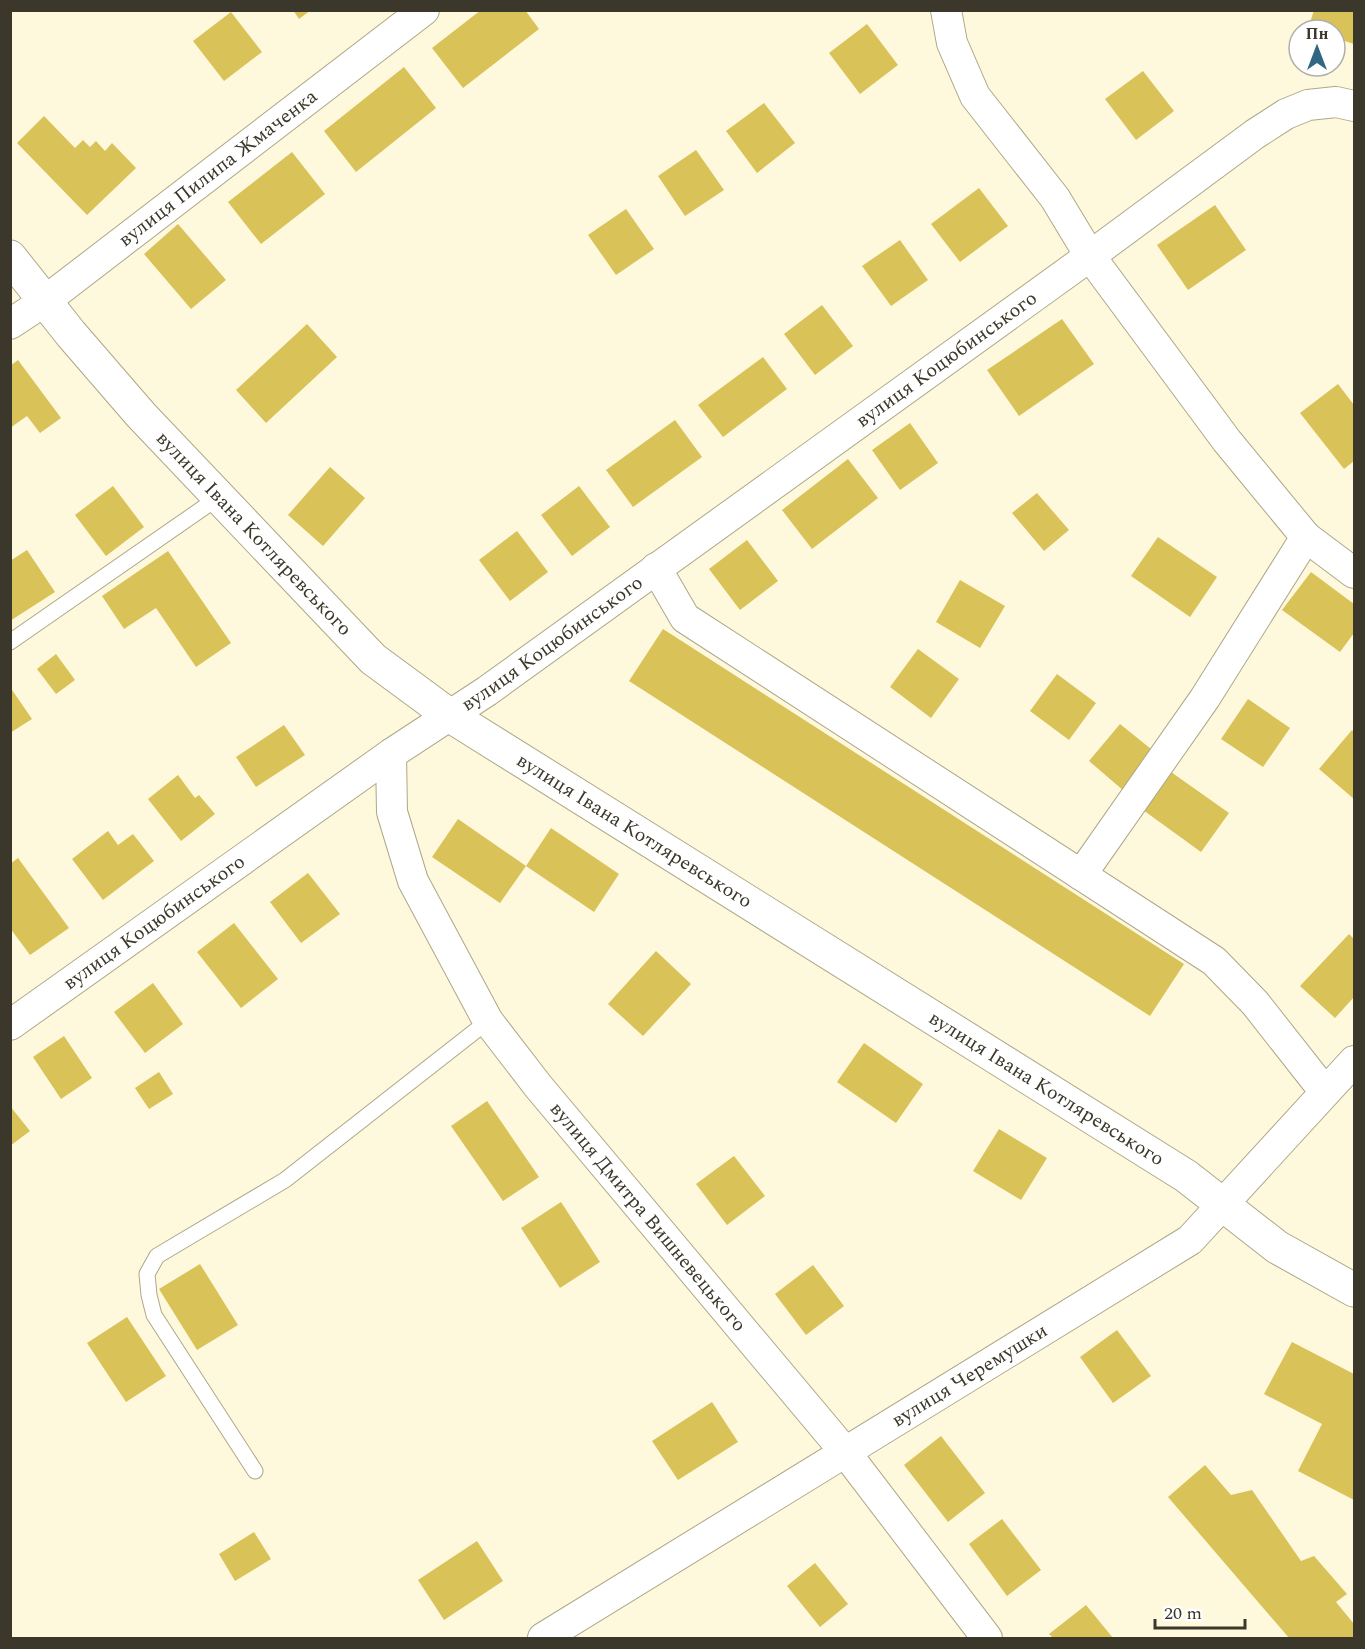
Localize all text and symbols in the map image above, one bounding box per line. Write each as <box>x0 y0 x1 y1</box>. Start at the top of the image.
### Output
north arrow <box>1287 18 1347 78</box>
text: Пн <box>1305 22 1329 46</box>
street label: вулиця Пилипа Жмаченка <box>112 82 324 254</box>
street label: вулиця Коцюбинського <box>850 284 1043 435</box>
street label: вулиця Івана Котляревського <box>149 424 359 643</box>
street label: вулиця Коцюбинського <box>455 568 649 719</box>
street label: вулиця Івана Котляревського <box>511 746 758 916</box>
street label: вулиця Коцюбинського <box>57 847 252 998</box>
street label: вулиця Івана Котляревського <box>923 1004 1170 1174</box>
street label: вулиця Дмитра Вишневецького <box>542 1095 753 1339</box>
street label: вулиця Черемушки <box>886 1316 1054 1435</box>
scale bar <box>1155 1592 1245 1630</box>
text: 20 m <box>1164 1600 1202 1627</box>

